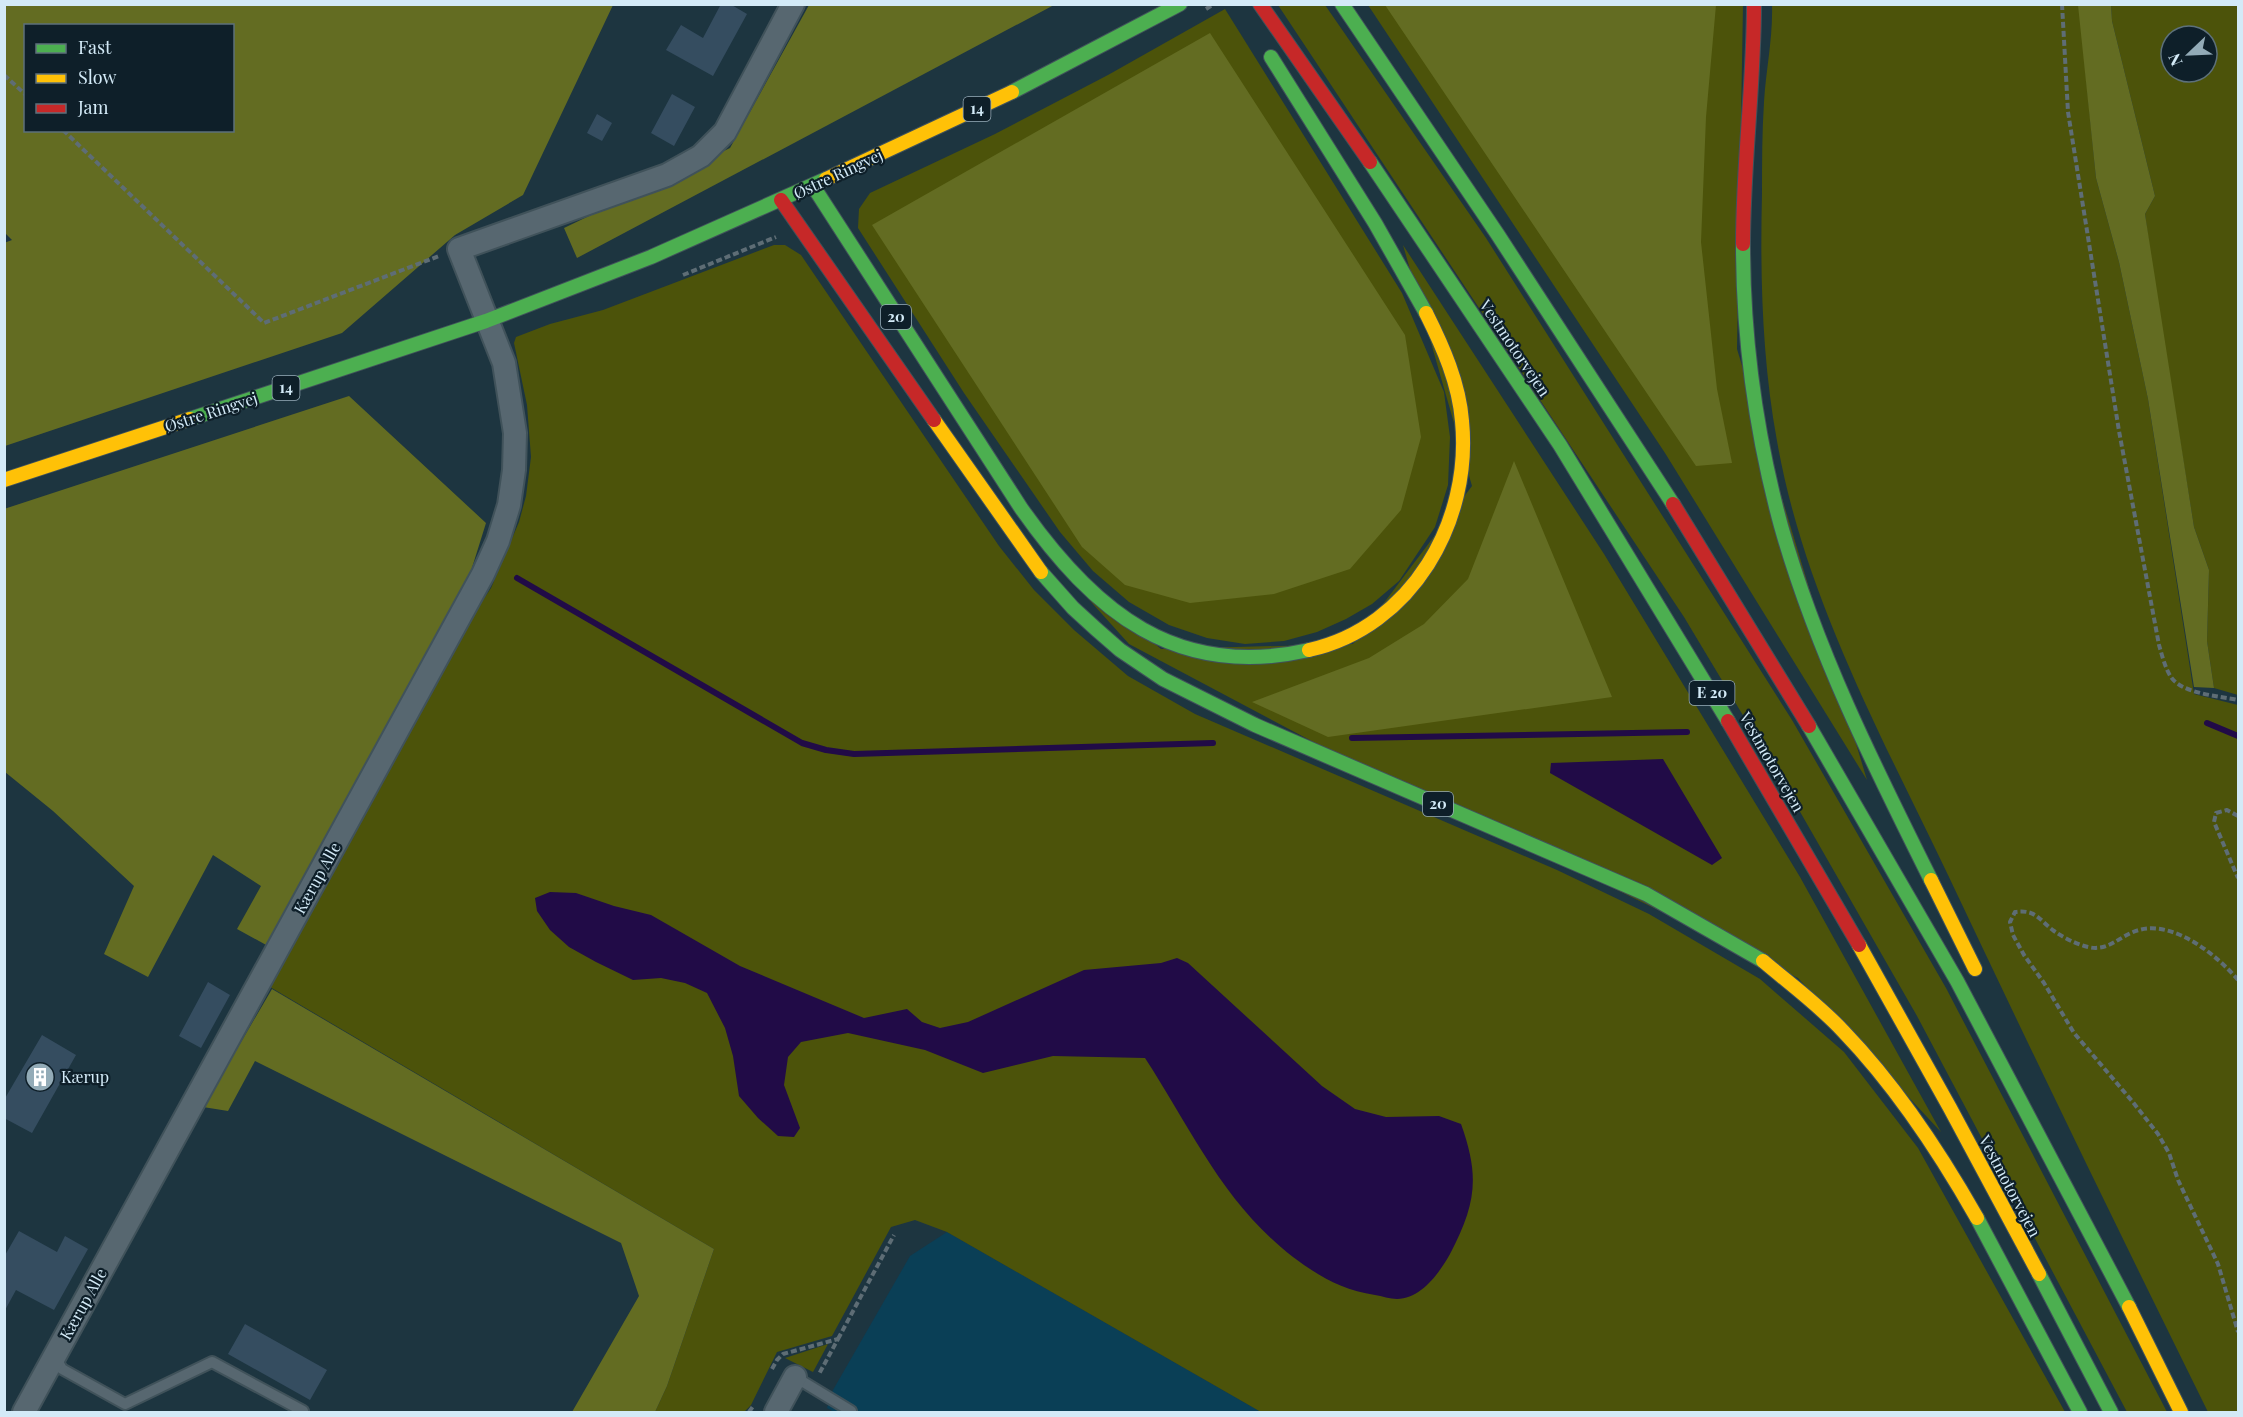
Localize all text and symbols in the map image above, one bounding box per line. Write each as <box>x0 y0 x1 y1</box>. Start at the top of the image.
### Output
legend <box>24 24 234 132</box>
north arrow <box>2159 24 2219 84</box>
text: Fast <box>78 35 112 59</box>
text: N <box>2163 50 2187 69</box>
text: Slow <box>78 65 116 89</box>
text: Jam <box>77 95 108 119</box>
road number: 14 <box>964 97 990 121</box>
street label: Østre Ringvej <box>790 144 886 203</box>
street label: Vestmotorvejen <box>1475 294 1556 400</box>
road number: 20 <box>881 305 911 329</box>
road number: 14 <box>272 376 300 400</box>
street label: Østre Ringvej <box>162 387 260 436</box>
road number: E 20 <box>1690 681 1734 705</box>
street label: Vestmotorvejen <box>1735 707 1810 816</box>
road number: 20 <box>1423 792 1453 816</box>
street label: Kærup Alle <box>288 838 345 917</box>
building icon: Kærup <box>24 1061 56 1093</box>
place label: Kærup <box>61 1066 109 1087</box>
street label: Vestmotorvejen <box>1974 1130 2046 1241</box>
street label: Kærup Alle <box>54 1264 111 1343</box>

